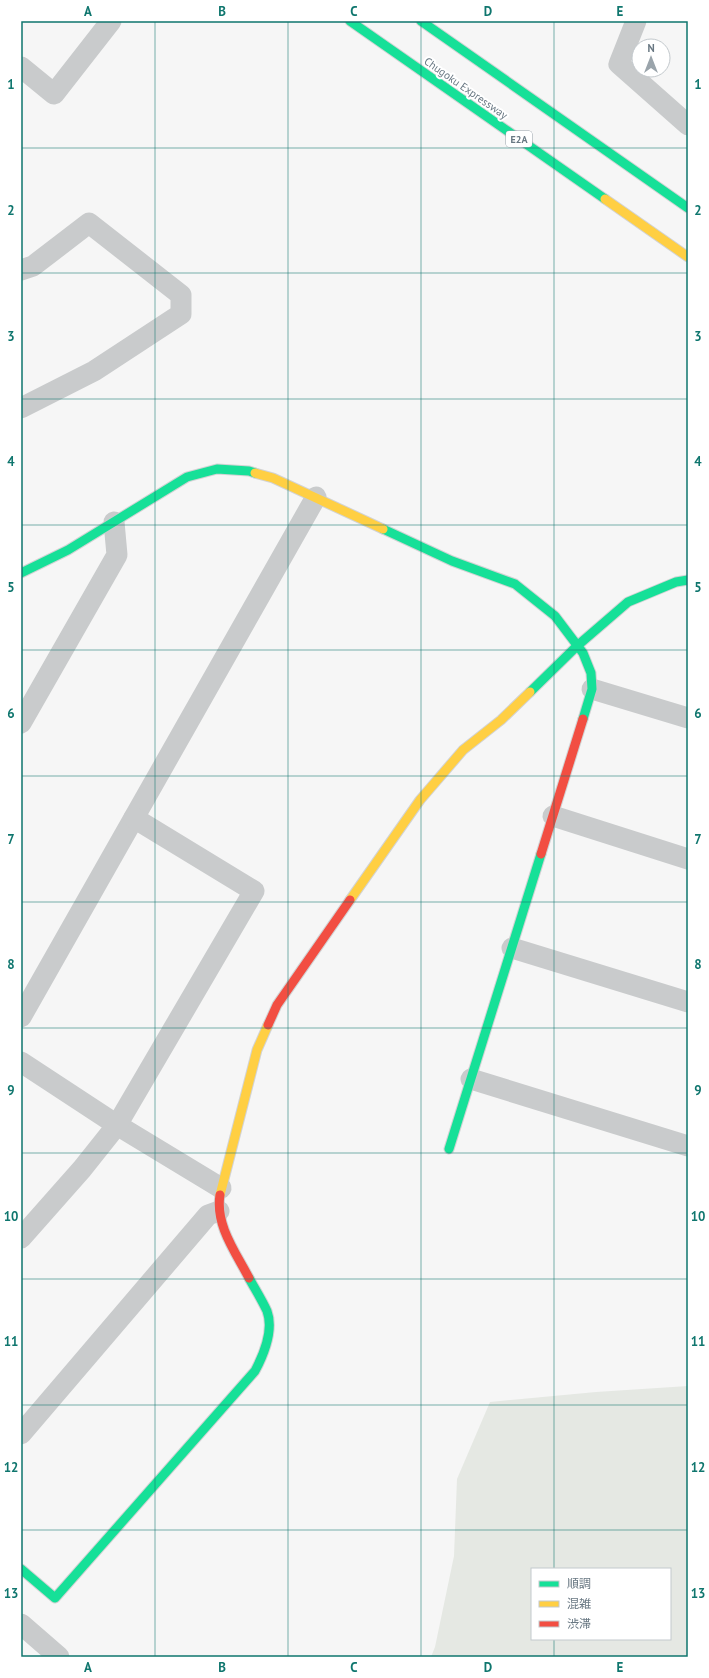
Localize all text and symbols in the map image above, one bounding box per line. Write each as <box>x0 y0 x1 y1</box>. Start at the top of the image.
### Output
text: A <box>84 3 92 20</box>
text: B <box>218 3 226 20</box>
text: C <box>350 3 358 20</box>
text: D <box>484 3 492 20</box>
text: E <box>617 3 624 20</box>
north arrow <box>631 38 671 78</box>
text: N <box>647 41 655 55</box>
street label: Chugoku Expressway <box>421 54 511 123</box>
text: 1 <box>7 76 15 93</box>
text: 1 <box>694 76 702 93</box>
road number: E2A <box>506 131 532 147</box>
text: 2 <box>7 202 15 219</box>
text: 2 <box>694 202 702 219</box>
text: 3 <box>7 328 15 345</box>
text: 3 <box>694 328 702 345</box>
text: 4 <box>7 453 15 470</box>
text: 4 <box>694 453 702 470</box>
text: 5 <box>7 579 15 596</box>
text: 5 <box>694 579 702 596</box>
text: 6 <box>7 705 15 722</box>
text: 6 <box>694 705 702 722</box>
text: 7 <box>7 831 15 848</box>
text: 7 <box>694 831 702 848</box>
text: 8 <box>7 956 15 973</box>
text: 8 <box>694 956 702 973</box>
text: 9 <box>7 1082 15 1099</box>
text: 9 <box>694 1082 702 1099</box>
text: 10 <box>4 1208 18 1225</box>
text: 10 <box>691 1208 705 1225</box>
text: 11 <box>4 1333 18 1350</box>
text: 11 <box>691 1333 705 1350</box>
text: 12 <box>4 1459 18 1476</box>
text: 12 <box>691 1459 705 1476</box>
legend <box>531 1568 671 1640</box>
text: 順調 <box>567 1576 591 1591</box>
text: 13 <box>4 1585 18 1602</box>
text: 13 <box>691 1585 705 1602</box>
text: 混雑 <box>567 1596 591 1611</box>
text: 渋滞 <box>567 1616 591 1631</box>
text: A <box>84 1659 92 1676</box>
text: B <box>218 1659 226 1676</box>
text: C <box>350 1659 358 1676</box>
text: D <box>484 1659 492 1676</box>
text: E <box>617 1659 624 1676</box>

